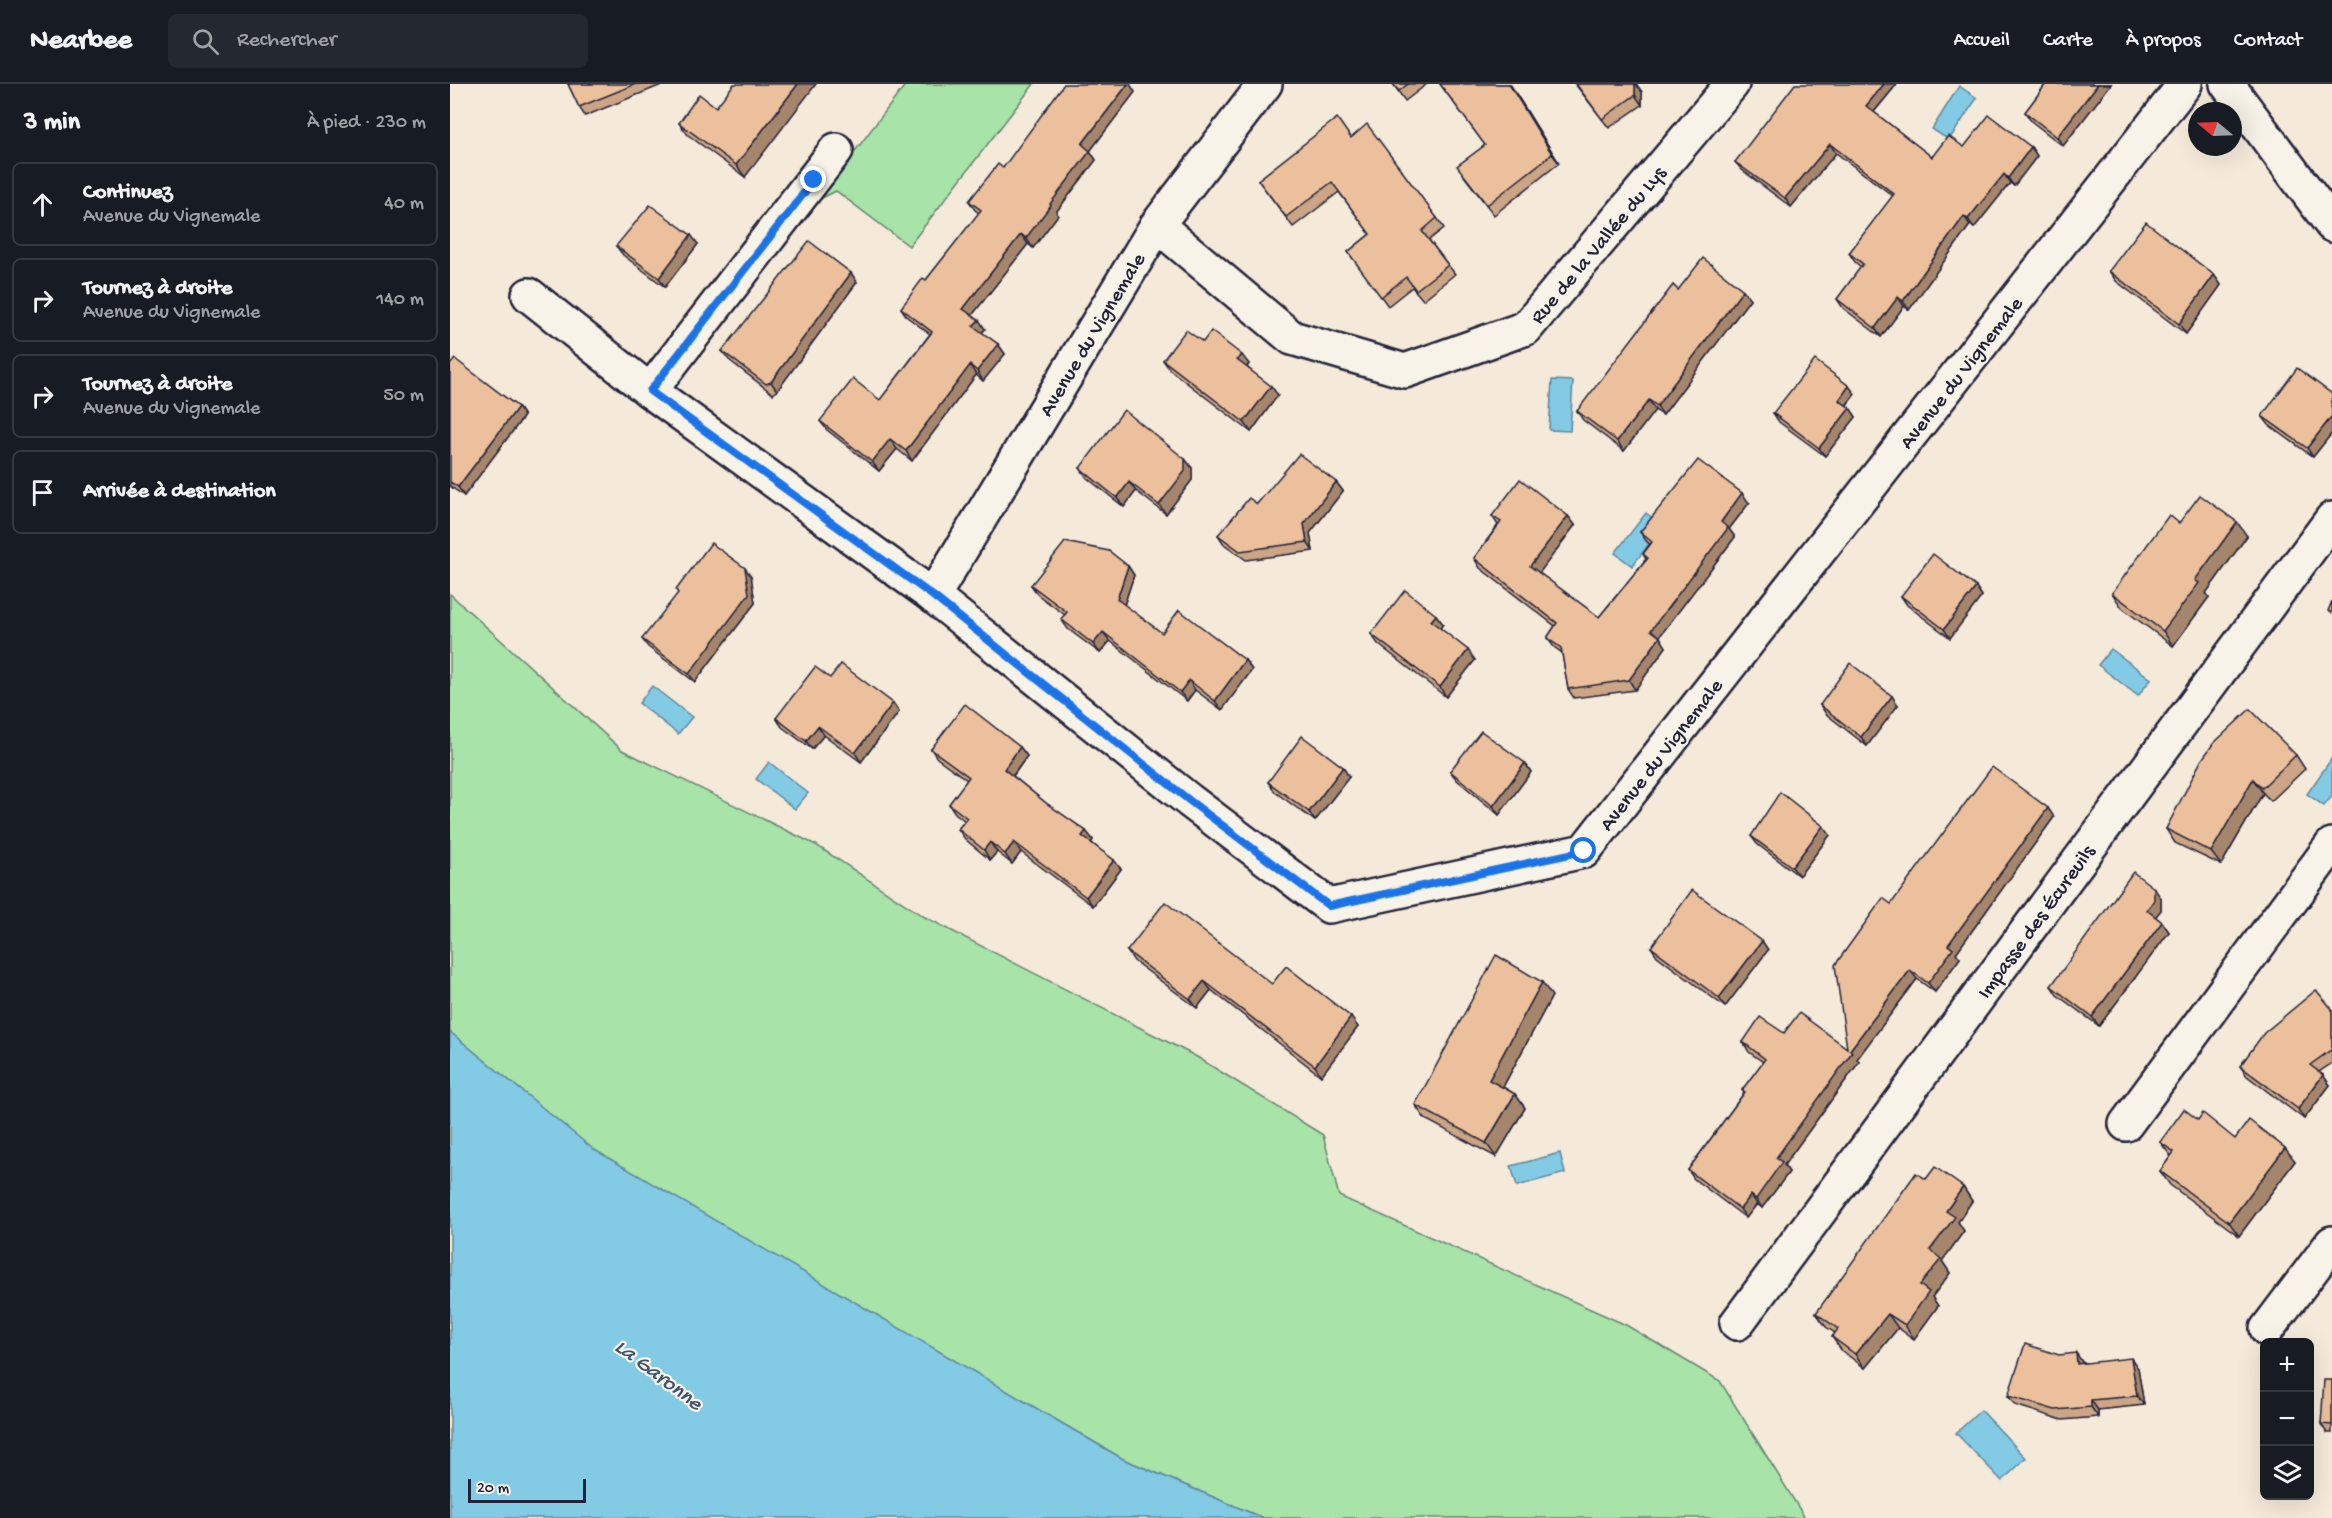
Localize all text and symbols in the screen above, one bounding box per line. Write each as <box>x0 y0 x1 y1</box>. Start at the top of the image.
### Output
search box <box>168 14 588 68</box>
text: Nearbee <box>30 25 132 58</box>
icon: search <box>189 25 222 58</box>
text: Rechercher <box>237 28 337 54</box>
text: Accueil <box>1953 29 2010 54</box>
text: Carte <box>2043 29 2093 54</box>
text: À propos <box>2126 29 2201 54</box>
text: Contact <box>2234 29 2302 54</box>
north arrow <box>2188 102 2242 156</box>
text: 3 min <box>24 108 80 139</box>
text: À pied · 230 m <box>307 112 426 135</box>
street label: Rue de la Vallée du Lys <box>1526 161 1674 330</box>
route end <box>800 166 826 192</box>
text: Continuez <box>83 180 172 206</box>
icon: ahead <box>26 188 59 221</box>
text: 40 m <box>384 193 424 216</box>
text: Avenue du Vignemale <box>83 206 260 229</box>
street label: Avenue du Vignemale <box>1035 249 1153 422</box>
text: Tournez à droite <box>83 276 232 302</box>
icon: right <box>26 284 59 317</box>
text: 140 m <box>376 289 424 312</box>
street label: Avenue du Vignemale <box>1896 292 2031 455</box>
text: Avenue du Vignemale <box>83 302 260 325</box>
text: Tournez à droite <box>83 372 232 398</box>
icon: right <box>26 380 59 413</box>
text: 50 m <box>383 385 424 408</box>
text: Avenue du Vignemale <box>83 398 260 421</box>
icon: arrive <box>26 476 59 509</box>
text: Arrivée à destination <box>83 479 276 505</box>
street label: Avenue du Vignemale <box>1596 674 1731 837</box>
route start <box>1570 837 1596 863</box>
street label: Impasse des Écureuils <box>1974 840 2103 1005</box>
water label: La Garonne <box>609 1335 708 1419</box>
map controls <box>2260 1338 2314 1500</box>
button: + <box>2260 1338 2314 1392</box>
button: − <box>2260 1392 2314 1446</box>
button: layers <box>2260 1446 2314 1500</box>
scale bar <box>468 1476 586 1504</box>
text: 20 m <box>477 1480 509 1499</box>

